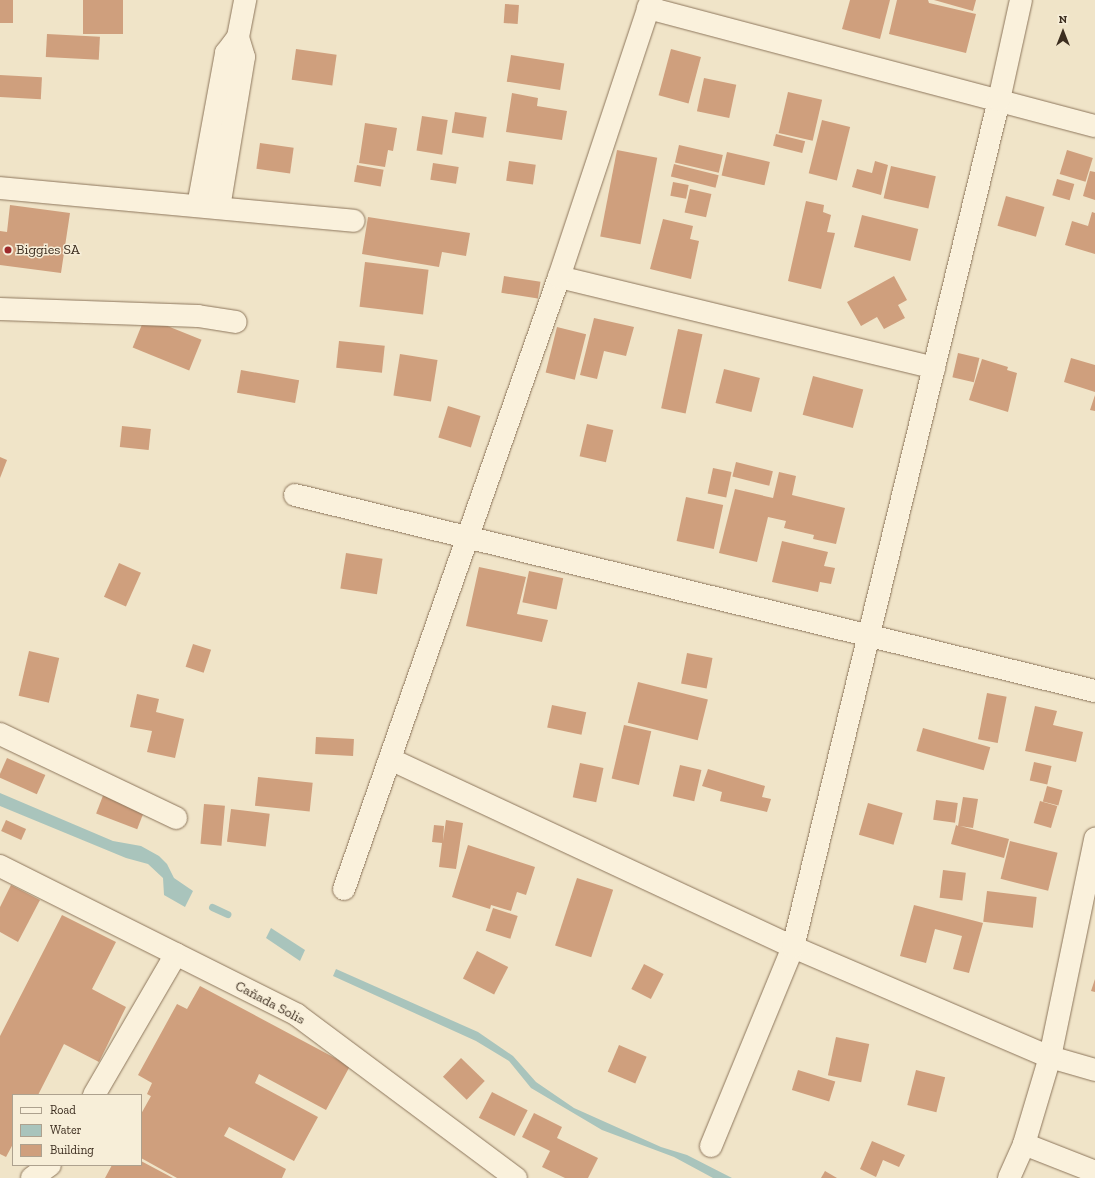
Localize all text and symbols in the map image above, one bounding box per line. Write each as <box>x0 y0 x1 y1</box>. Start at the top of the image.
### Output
north arrow <box>1043 12 1083 52</box>
text: N <box>1059 13 1067 26</box>
place label: Biggies SA <box>16 242 80 258</box>
marker: Biggies SA <box>3 245 13 255</box>
street label: Cañada Solis <box>232 978 308 1028</box>
legend <box>12 1094 142 1166</box>
text: Road <box>50 1103 76 1117</box>
text: Water <box>50 1123 82 1137</box>
text: Building <box>50 1143 94 1157</box>

